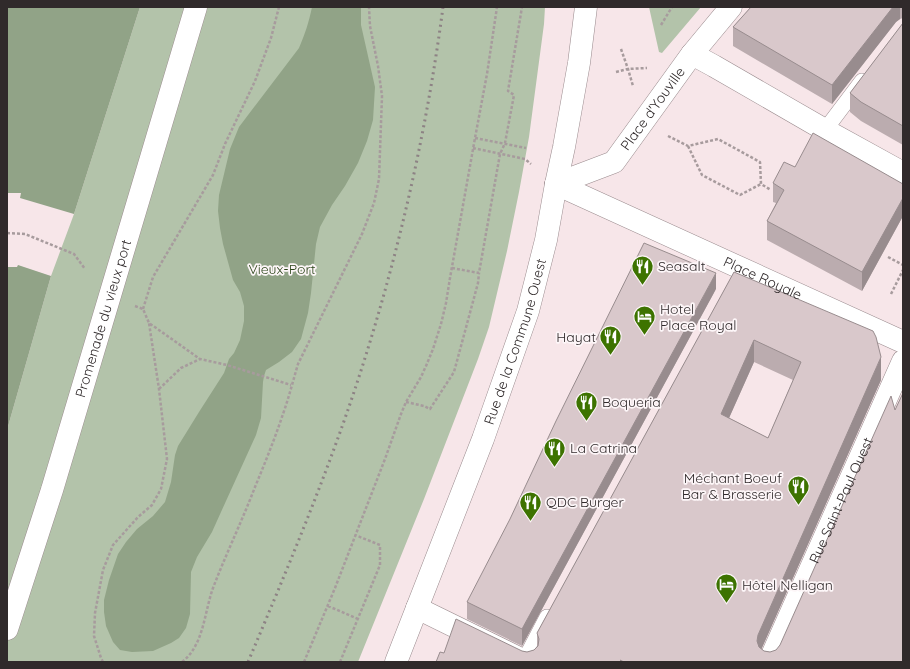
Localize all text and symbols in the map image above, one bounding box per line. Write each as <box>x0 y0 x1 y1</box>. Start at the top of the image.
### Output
street label: Place d'Youville <box>616 63 689 154</box>
street label: Promenade du vieux port <box>71 237 135 400</box>
street label: Place Royale <box>720 252 805 304</box>
restaurant icon: Seasalt <box>629 253 655 286</box>
street label: Rue de la Commune Ouest <box>480 256 550 427</box>
place label: Seasalt <box>658 257 706 275</box>
park label: Vieux-Port <box>248 260 316 278</box>
place label: Hotel Place Royal <box>660 300 736 334</box>
hotel icon: Hotel Place Royal <box>631 304 657 337</box>
restaurant icon: Hayat <box>598 324 624 357</box>
place label: Hayat <box>556 328 596 346</box>
restaurant icon: Boqueria <box>574 389 600 422</box>
place label: Boqueria <box>602 393 661 411</box>
street label: Rue Saint-Paul Ouest <box>805 434 877 566</box>
restaurant icon: La Catrina <box>542 435 568 468</box>
place label: La Catrina <box>570 439 637 457</box>
place label: Méchant Boeuf Bar & Brasserie <box>682 469 782 503</box>
restaurant icon: Méchant Boeuf Bar & Brasserie <box>785 473 811 506</box>
restaurant icon: QDC Burger <box>518 489 544 522</box>
place label: QDC Burger <box>546 493 625 511</box>
hotel icon: Hôtel Nelligan <box>714 572 740 605</box>
place label: Hôtel Nelligan <box>742 576 833 594</box>

